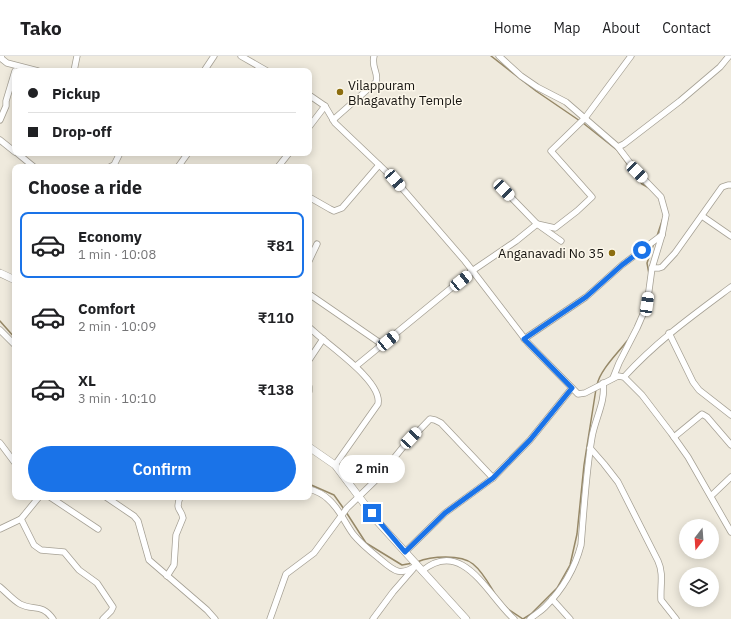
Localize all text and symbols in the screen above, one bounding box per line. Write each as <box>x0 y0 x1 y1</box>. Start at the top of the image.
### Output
text: Tako <box>20 16 62 40</box>
text: Home <box>494 19 531 37</box>
text: Map <box>553 19 580 37</box>
text: About <box>602 19 640 37</box>
text: Contact <box>662 19 711 37</box>
place label: Vilappuram Bhagavathy Temple <box>348 77 462 109</box>
text: Pickup <box>52 84 100 103</box>
marker: Vilappuram Bhagavathy Temple <box>335 87 345 97</box>
text: Drop-off <box>52 122 112 141</box>
car <box>624 159 650 185</box>
car <box>383 167 407 193</box>
text: Choose a ride <box>28 176 142 199</box>
car <box>491 177 517 203</box>
icon: car <box>30 227 66 263</box>
text: Economy <box>78 227 142 246</box>
text: ₹81 <box>267 236 294 255</box>
route start <box>633 241 651 259</box>
place label: Anganavadi No 35 <box>498 245 604 262</box>
text: 1 min · 10:08 <box>78 246 156 263</box>
marker: Anganavadi No 35 <box>607 248 617 258</box>
car <box>448 269 474 293</box>
car <box>639 291 655 317</box>
icon: car <box>30 299 66 335</box>
text: Comfort <box>78 299 135 318</box>
text: ₹110 <box>258 308 294 327</box>
text: 2 min · 10:09 <box>78 318 156 335</box>
car <box>375 329 401 353</box>
icon: car <box>30 371 66 407</box>
text: XL <box>78 371 96 390</box>
text: ₹138 <box>258 380 294 399</box>
text: 3 min · 10:10 <box>78 390 156 407</box>
car <box>398 425 424 451</box>
button: Confirm <box>28 446 296 492</box>
callout: 2 min <box>339 455 405 483</box>
text: 2 min <box>355 460 389 477</box>
route end <box>363 504 381 522</box>
north arrow <box>679 519 719 559</box>
map controls <box>679 519 719 607</box>
button: layers <box>679 567 719 607</box>

